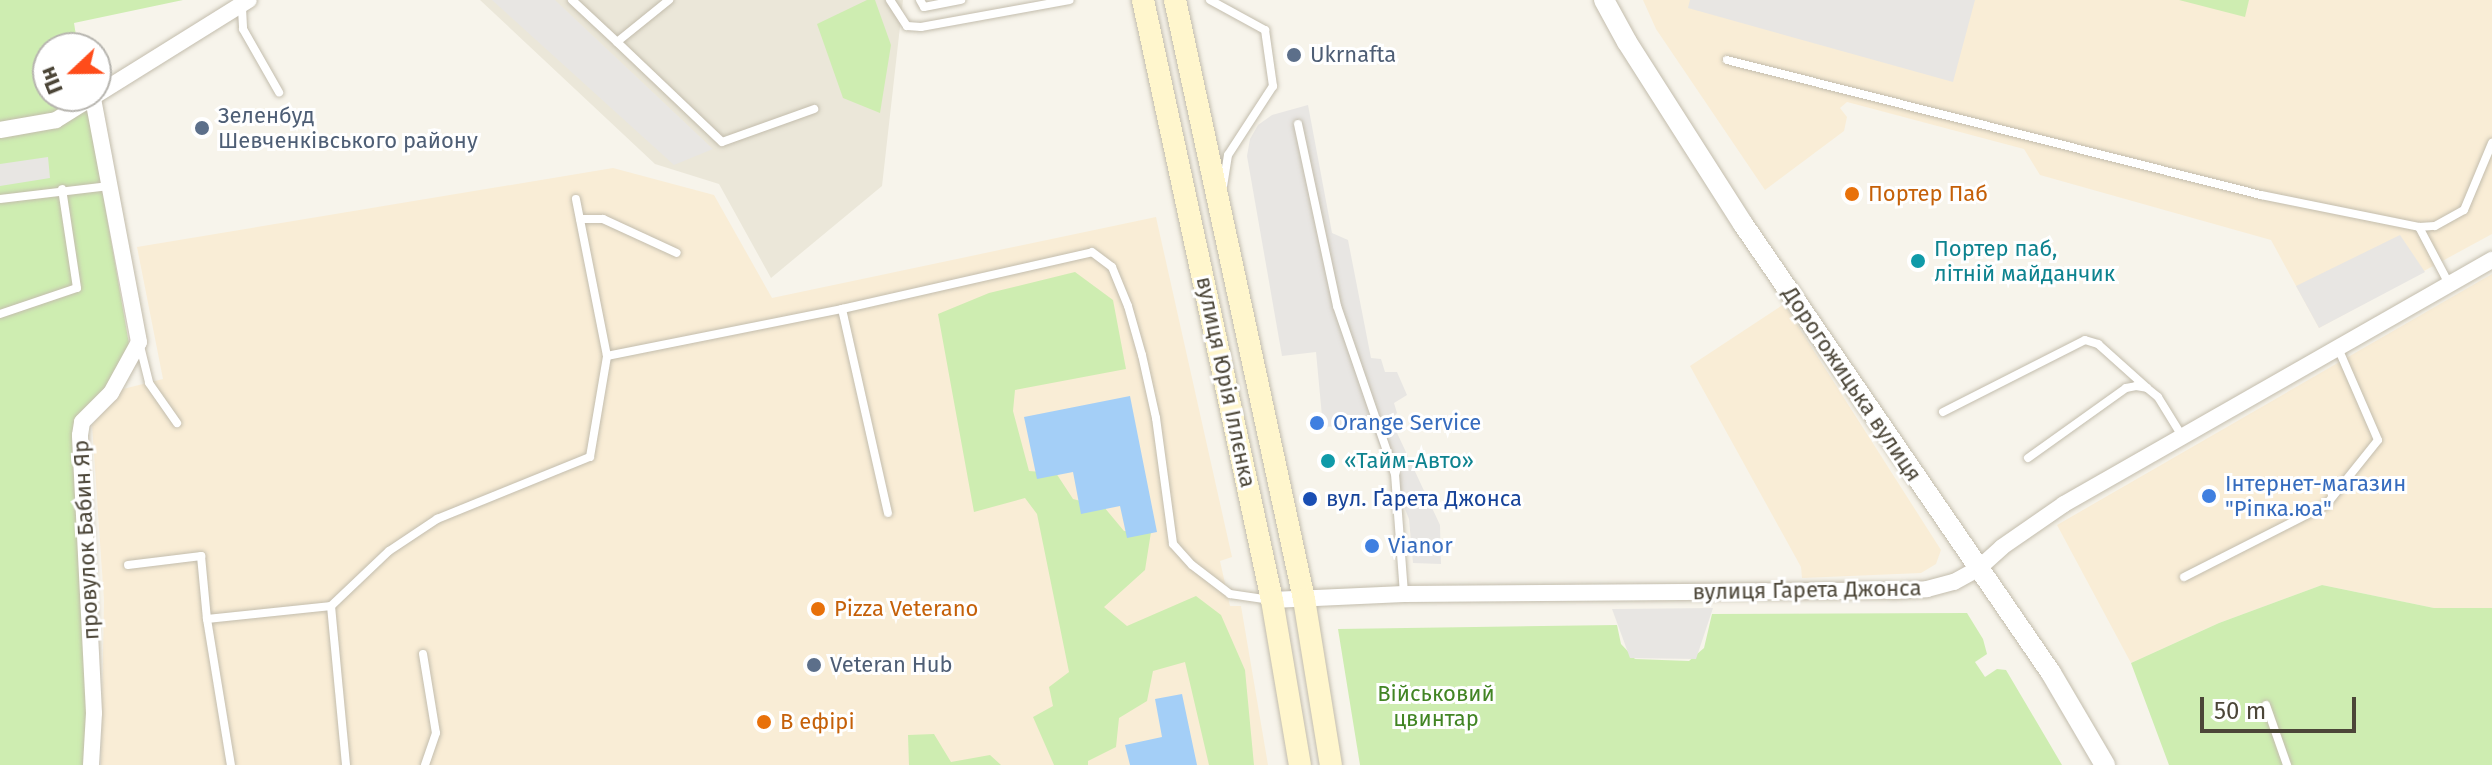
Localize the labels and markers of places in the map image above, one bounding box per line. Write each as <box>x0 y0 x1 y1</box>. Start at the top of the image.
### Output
place label: Ukrnafta <box>1310 42 1396 68</box>
marker: Ukrnafta <box>1285 46 1303 64</box>
place label: Зеленбуд Шевченківського району <box>218 102 478 154</box>
marker: Зеленбуд Шевченківського району <box>193 119 211 137</box>
place label: Портер Паб <box>1868 181 1988 207</box>
marker: Портер Паб <box>1843 185 1861 203</box>
place label: Портер паб, літній майданчик <box>1934 235 2115 286</box>
marker: Портер паб, літній майданчик <box>1909 252 1927 270</box>
place label: Orange Service <box>1333 410 1481 436</box>
marker: Orange Service <box>1308 414 1326 432</box>
place label: «Тайм-Авто» <box>1344 448 1474 474</box>
marker: «Тайм-Авто» <box>1319 452 1337 470</box>
place label: Інтернет-магазин "Ріпка.юа" <box>2225 470 2406 522</box>
place label: вул. Ґарета Джонса <box>1326 486 1522 512</box>
marker: Інтернет-магазин "Ріпка.юа" <box>2200 487 2218 505</box>
marker: вул. Ґарета Джонса <box>1301 490 1319 508</box>
place label: Vianor <box>1388 533 1453 559</box>
marker: Vianor <box>1363 537 1381 555</box>
place label: Pizza Veterano <box>834 596 978 622</box>
marker: Pizza Veterano <box>809 600 827 618</box>
place label: Veteran Hub <box>830 652 953 678</box>
marker: Veteran Hub <box>805 656 823 674</box>
place label: В ефірі <box>780 709 855 735</box>
marker: В ефірі <box>755 713 773 731</box>

